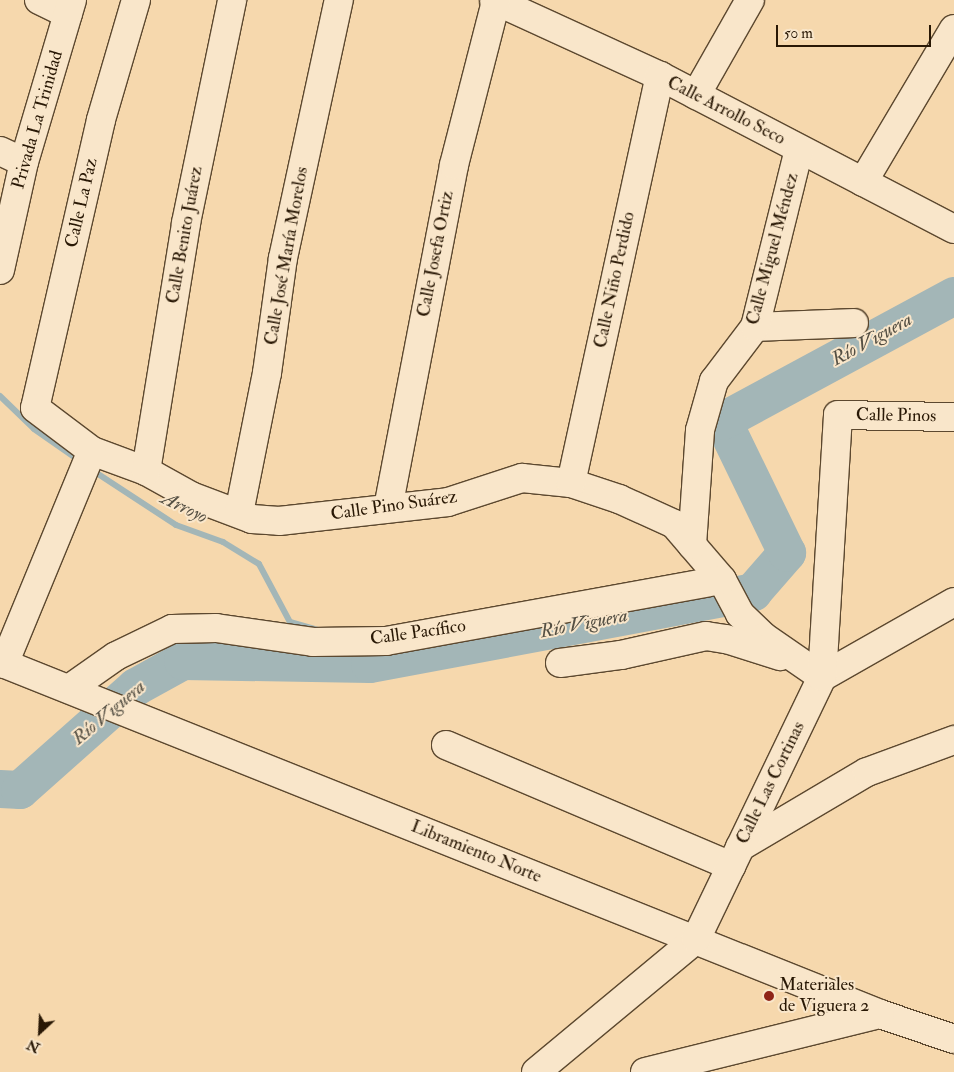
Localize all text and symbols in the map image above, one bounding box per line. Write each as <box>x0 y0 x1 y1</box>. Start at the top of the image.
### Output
scale bar <box>779 15 934 47</box>
text: 50 m <box>784 24 813 43</box>
street label: Privada La Trinidad <box>8 48 68 192</box>
street label: Calle Arrollo Seco <box>663 72 789 150</box>
street label: Calle La Paz <box>61 156 103 250</box>
street label: Calle Benito Juárez <box>162 165 208 305</box>
street label: Calle José María Morelos <box>261 165 313 347</box>
street label: Calle Miguel Méndez <box>742 171 804 327</box>
street label: Calle Josefa Ortiz <box>413 189 459 319</box>
street label: Calle Niño Perdido <box>590 210 640 350</box>
water label: Río Viguera <box>828 309 916 371</box>
street label: Calle Pinos <box>856 405 936 427</box>
street label: Calle Pino Suárez <box>329 486 459 526</box>
water label: Arroyo <box>157 487 211 529</box>
water label: Río Viguera <box>538 604 630 644</box>
street label: Calle Pacífico <box>369 616 467 650</box>
water label: Río Viguera <box>68 676 150 750</box>
street label: Calle Las Cortinas <box>732 718 810 848</box>
street label: Libramiento Norte <box>408 816 544 888</box>
place label: Materiales de Viguera 2 <box>779 975 869 1018</box>
marker: Materiales de Viguera 2 <box>763 990 775 1002</box>
north arrow <box>15 1007 65 1057</box>
text: N <box>24 1036 43 1056</box>

